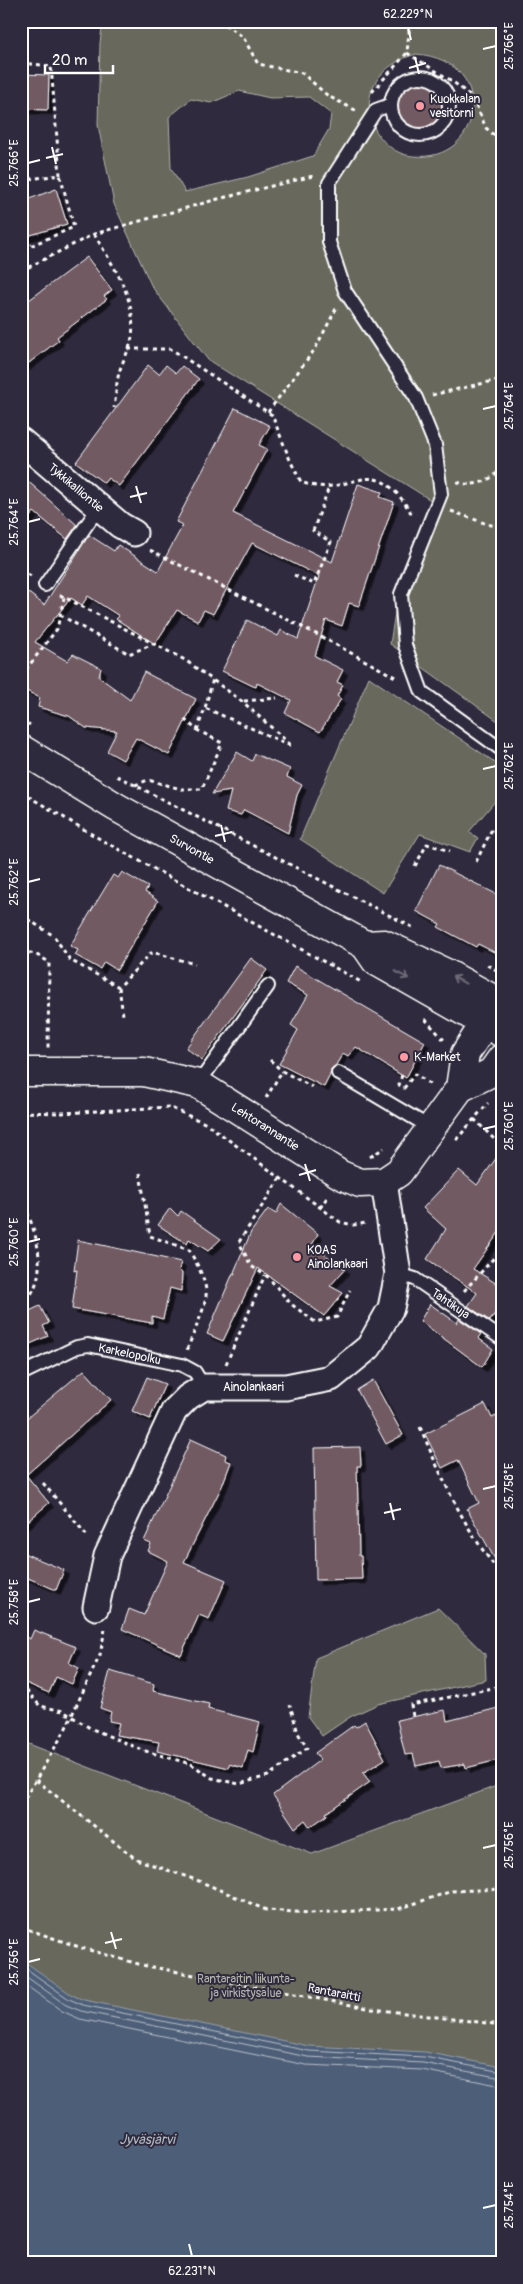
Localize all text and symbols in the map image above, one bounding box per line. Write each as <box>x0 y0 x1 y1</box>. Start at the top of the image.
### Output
text: 62.229°N <box>383 7 433 22</box>
text: 25.766°E <box>502 22 517 70</box>
scale bar <box>45 42 112 74</box>
text: 20 m <box>52 51 87 70</box>
place label: Kuokkalan vesitorni <box>429 92 480 121</box>
marker: Kuokkalan vesitorni <box>414 100 426 112</box>
text: 25.766°E <box>7 139 22 187</box>
text: 25.764°E <box>502 382 517 430</box>
street label: Tykkikalliontie <box>45 460 107 515</box>
text: 25.764°E <box>7 498 22 546</box>
text: 25.762°E <box>502 742 517 790</box>
street label: Survontie <box>167 831 217 867</box>
text: 25.762°E <box>7 858 22 906</box>
one-way arrow <box>394 970 409 980</box>
one-way arrow <box>453 975 467 985</box>
place label: K-Market <box>414 1050 461 1065</box>
marker: K-Market <box>398 1051 410 1063</box>
street label: Lehtorannantie <box>228 1100 302 1154</box>
text: 25.760°E <box>502 1102 517 1150</box>
text: 25.760°E <box>7 1218 22 1266</box>
place label: KOAS Ainolankaari <box>307 1243 368 1272</box>
marker: KOAS Ainolankaari <box>291 1251 303 1263</box>
street label: Tahtikuja <box>428 1285 473 1322</box>
street label: Karkelopolku <box>97 1340 162 1368</box>
street label: Ainolankaari <box>223 1380 284 1395</box>
text: 25.758°E <box>502 1463 517 1509</box>
text: 25.758°E <box>7 1579 22 1625</box>
text: 25.756°E <box>502 1821 517 1869</box>
text: 25.756°E <box>7 1938 22 1986</box>
park label: Rantaraitin liikunta- ja virkistysalue <box>197 1972 295 2001</box>
street label: Rantaraitti <box>307 1981 361 2005</box>
water label: Jyväsjärvi <box>119 2131 177 2148</box>
text: 25.754°E <box>502 2181 517 2229</box>
text: 62.231°N <box>168 2264 216 2279</box>

